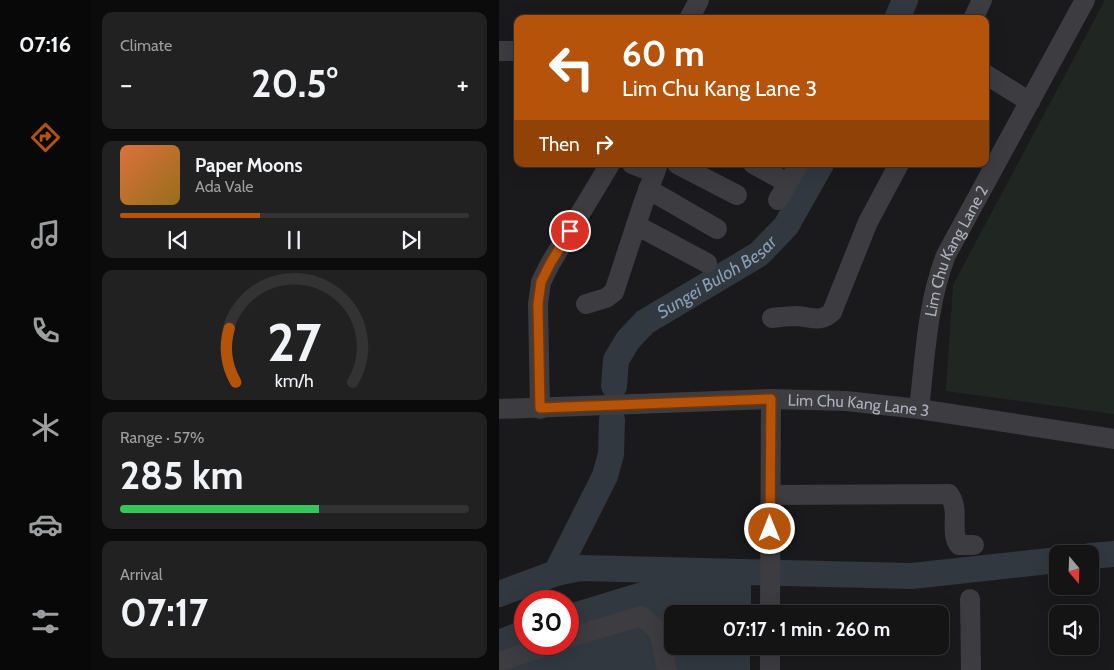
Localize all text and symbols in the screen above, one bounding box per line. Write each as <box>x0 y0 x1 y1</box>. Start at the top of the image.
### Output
text: 07:16 <box>19 31 71 58</box>
text: 60 m <box>622 32 705 75</box>
icon: left <box>539 35 604 100</box>
text: Climate <box>120 36 172 55</box>
text: 20.5° <box>251 60 338 107</box>
text: − <box>120 67 132 101</box>
text: + <box>457 67 469 101</box>
text: Lim Chu Kang Lane 3 <box>622 75 817 102</box>
icon: directions <box>28 120 63 155</box>
icon: right <box>590 130 618 158</box>
text: Then <box>539 133 580 156</box>
text: Paper Moons <box>195 154 303 177</box>
text: Ada Vale <box>195 177 254 196</box>
street label: Lim Chu Kang Lane 2 <box>920 182 992 318</box>
pin <box>549 210 591 252</box>
icon: music <box>28 217 63 252</box>
icon: arrive <box>556 217 584 245</box>
icon: previous <box>164 226 192 254</box>
icon: pause <box>280 226 308 254</box>
icon: next <box>397 226 425 254</box>
water label: Sungei Buloh Besar <box>653 230 782 323</box>
text: 27 <box>267 311 322 374</box>
icon: phone <box>28 313 63 348</box>
text: km/h <box>275 370 314 391</box>
street label: Lim Chu Kang Lane 3 <box>788 390 931 420</box>
icon: climate <box>28 410 63 445</box>
text: Range · 57% <box>120 428 204 447</box>
text: 285 km <box>120 452 243 499</box>
position arrow <box>743 502 795 554</box>
icon: car <box>28 507 63 542</box>
north arrow <box>1049 545 1099 595</box>
map controls <box>1049 545 1099 655</box>
text: Arrival <box>120 565 163 584</box>
text: 07:17 <box>120 589 208 636</box>
speed limit sign: 30 <box>514 590 579 655</box>
icon: filters <box>28 604 63 639</box>
button: sound <box>1049 605 1099 655</box>
text: 07:17 · 1 min · 260 m <box>723 618 890 641</box>

